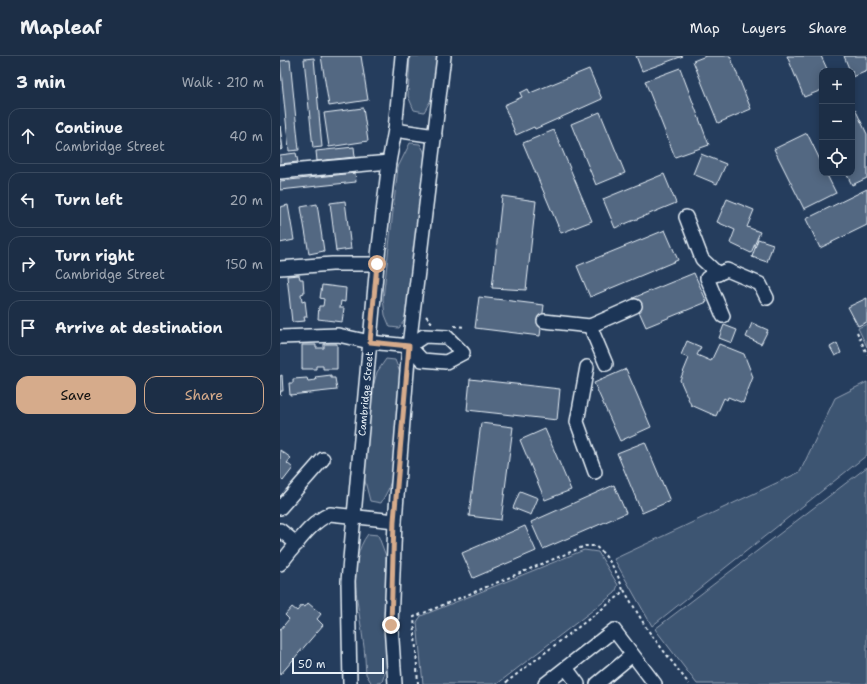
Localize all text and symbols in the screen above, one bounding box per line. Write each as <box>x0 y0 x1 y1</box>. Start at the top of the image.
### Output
text: Mapleaf <box>20 15 102 40</box>
text: Map <box>690 19 720 37</box>
text: Layers <box>742 19 786 37</box>
text: Share <box>808 19 847 37</box>
map controls <box>819 68 855 176</box>
button: + <box>819 68 855 104</box>
text: 3 min <box>16 71 66 93</box>
text: Walk · 210 m <box>182 74 264 91</box>
button: − <box>819 104 855 140</box>
text: Continue <box>55 118 123 138</box>
icon: ahead <box>17 125 39 147</box>
text: 40 m <box>229 128 263 145</box>
text: Cambridge Street <box>55 138 165 155</box>
button: locate <box>819 140 855 176</box>
icon: left <box>17 189 39 211</box>
text: Turn left <box>55 190 123 210</box>
text: 20 m <box>230 192 263 209</box>
text: Turn right <box>55 246 135 266</box>
icon: right <box>17 253 39 275</box>
route start <box>368 255 386 273</box>
text: 150 m <box>225 256 263 273</box>
text: Cambridge Street <box>55 266 165 283</box>
icon: arrive <box>17 317 39 339</box>
text: Arrive at destination <box>55 318 223 338</box>
street label: Cambridge Street <box>355 351 376 437</box>
button: Save <box>16 376 136 414</box>
button: Share <box>144 376 264 414</box>
route end <box>382 616 400 634</box>
scale bar <box>292 656 384 675</box>
text: 50 m <box>298 657 326 672</box>

